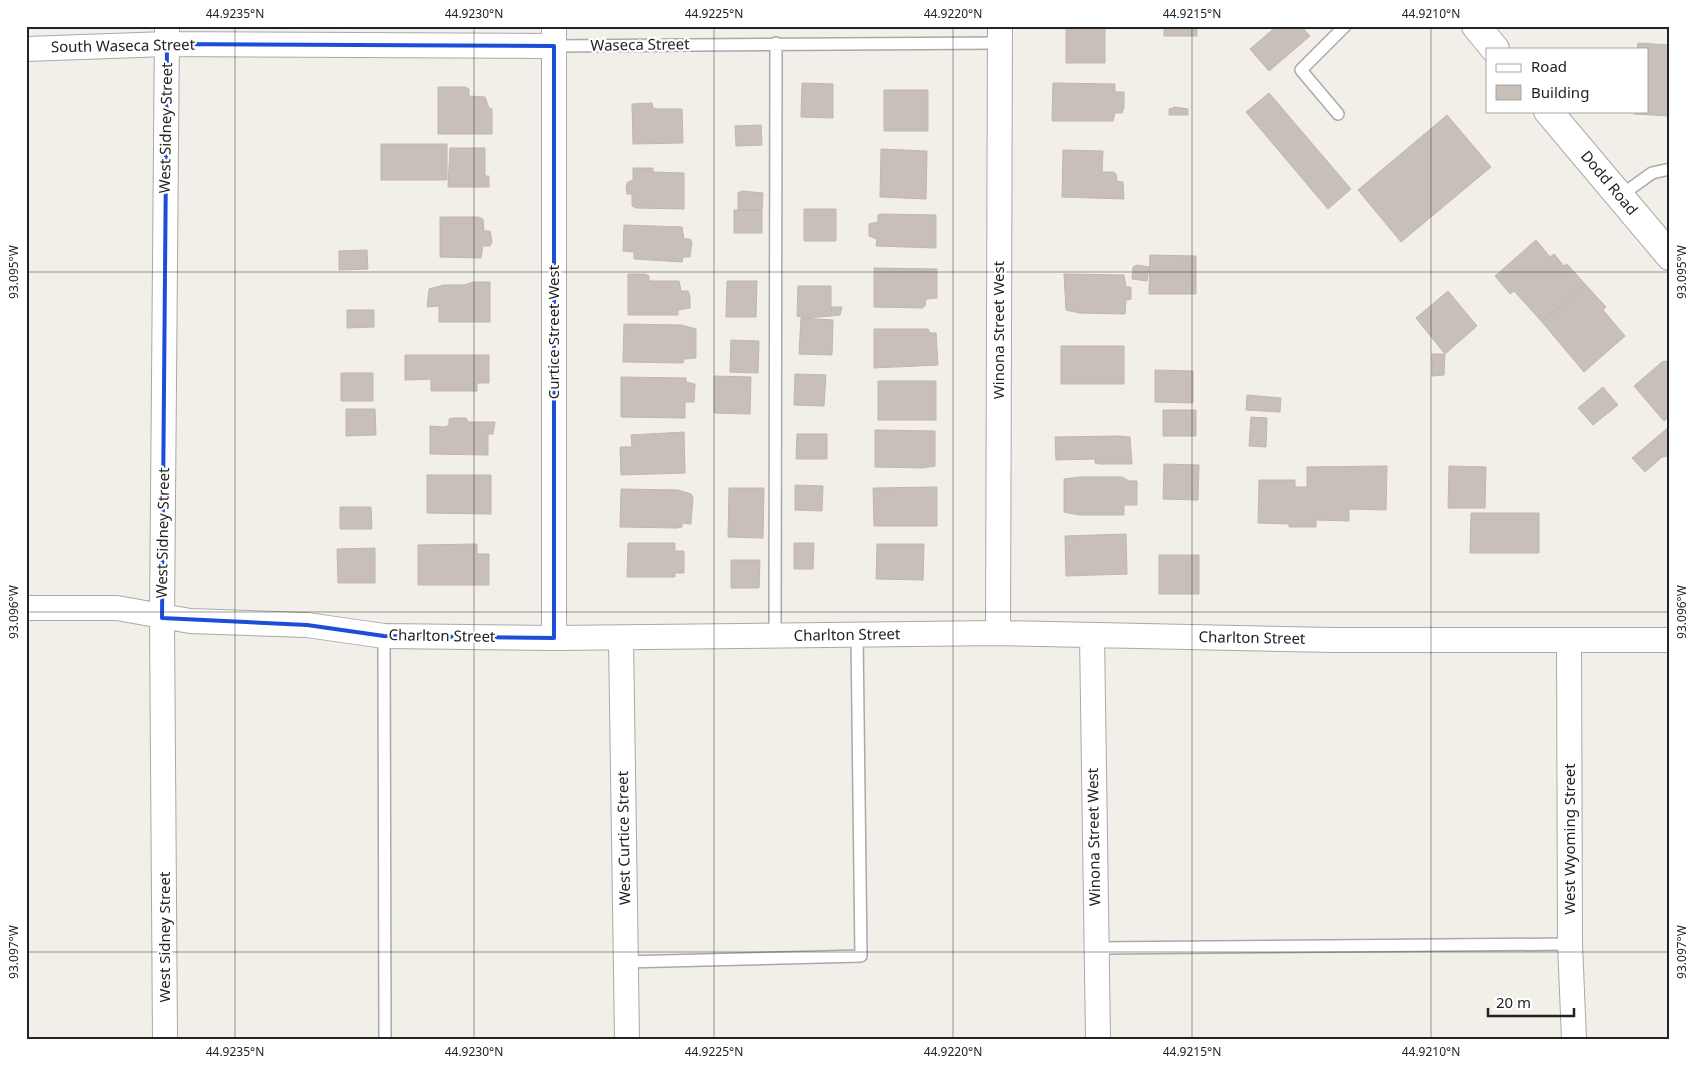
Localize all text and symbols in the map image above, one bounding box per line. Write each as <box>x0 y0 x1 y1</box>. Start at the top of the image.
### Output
text: 44.9235°N <box>206 5 264 22</box>
text: 44.9230°N <box>445 5 503 22</box>
text: 44.9225°N <box>685 5 743 22</box>
text: 44.9220°N <box>924 5 982 22</box>
text: 44.9215°N <box>1163 5 1221 22</box>
text: 44.9210°N <box>1402 5 1460 22</box>
street label: Waseca Street <box>590 33 690 55</box>
street label: South Waseca Street <box>51 34 196 56</box>
legend <box>1486 48 1648 112</box>
text: Road <box>1531 56 1567 76</box>
street label: West Sidney Street <box>154 62 176 194</box>
text: Building <box>1531 82 1589 102</box>
street label: Dodd Road <box>1577 146 1643 219</box>
text: 93.095°W <box>5 245 22 299</box>
text: 93.095°W <box>1673 245 1690 299</box>
street label: Winona Street West <box>988 260 1008 399</box>
street label: Curtice Street West <box>543 264 563 399</box>
street label: West Sidney Street <box>151 467 173 599</box>
text: 93.096°W <box>5 585 22 639</box>
text: 93.096°W <box>1673 585 1690 639</box>
street label: Charlton Street <box>793 623 901 645</box>
street label: Charlton Street <box>388 624 496 646</box>
street label: Charlton Street <box>1198 626 1306 648</box>
street label: West Wyoming Street <box>1559 763 1579 915</box>
street label: Winona Street West <box>1082 767 1104 906</box>
street label: West Curtice Street <box>612 770 634 905</box>
street label: West Sidney Street <box>154 871 174 1002</box>
text: 93.097°W <box>5 925 22 979</box>
text: 93.097°W <box>1673 925 1690 979</box>
scale bar <box>1488 985 1575 1017</box>
text: 20 m <box>1496 992 1531 1012</box>
text: 44.9235°N <box>206 1043 264 1060</box>
text: 44.9230°N <box>445 1043 503 1060</box>
text: 44.9225°N <box>685 1043 743 1060</box>
text: 44.9220°N <box>924 1043 982 1060</box>
text: 44.9215°N <box>1163 1043 1221 1060</box>
text: 44.9210°N <box>1402 1043 1460 1060</box>

